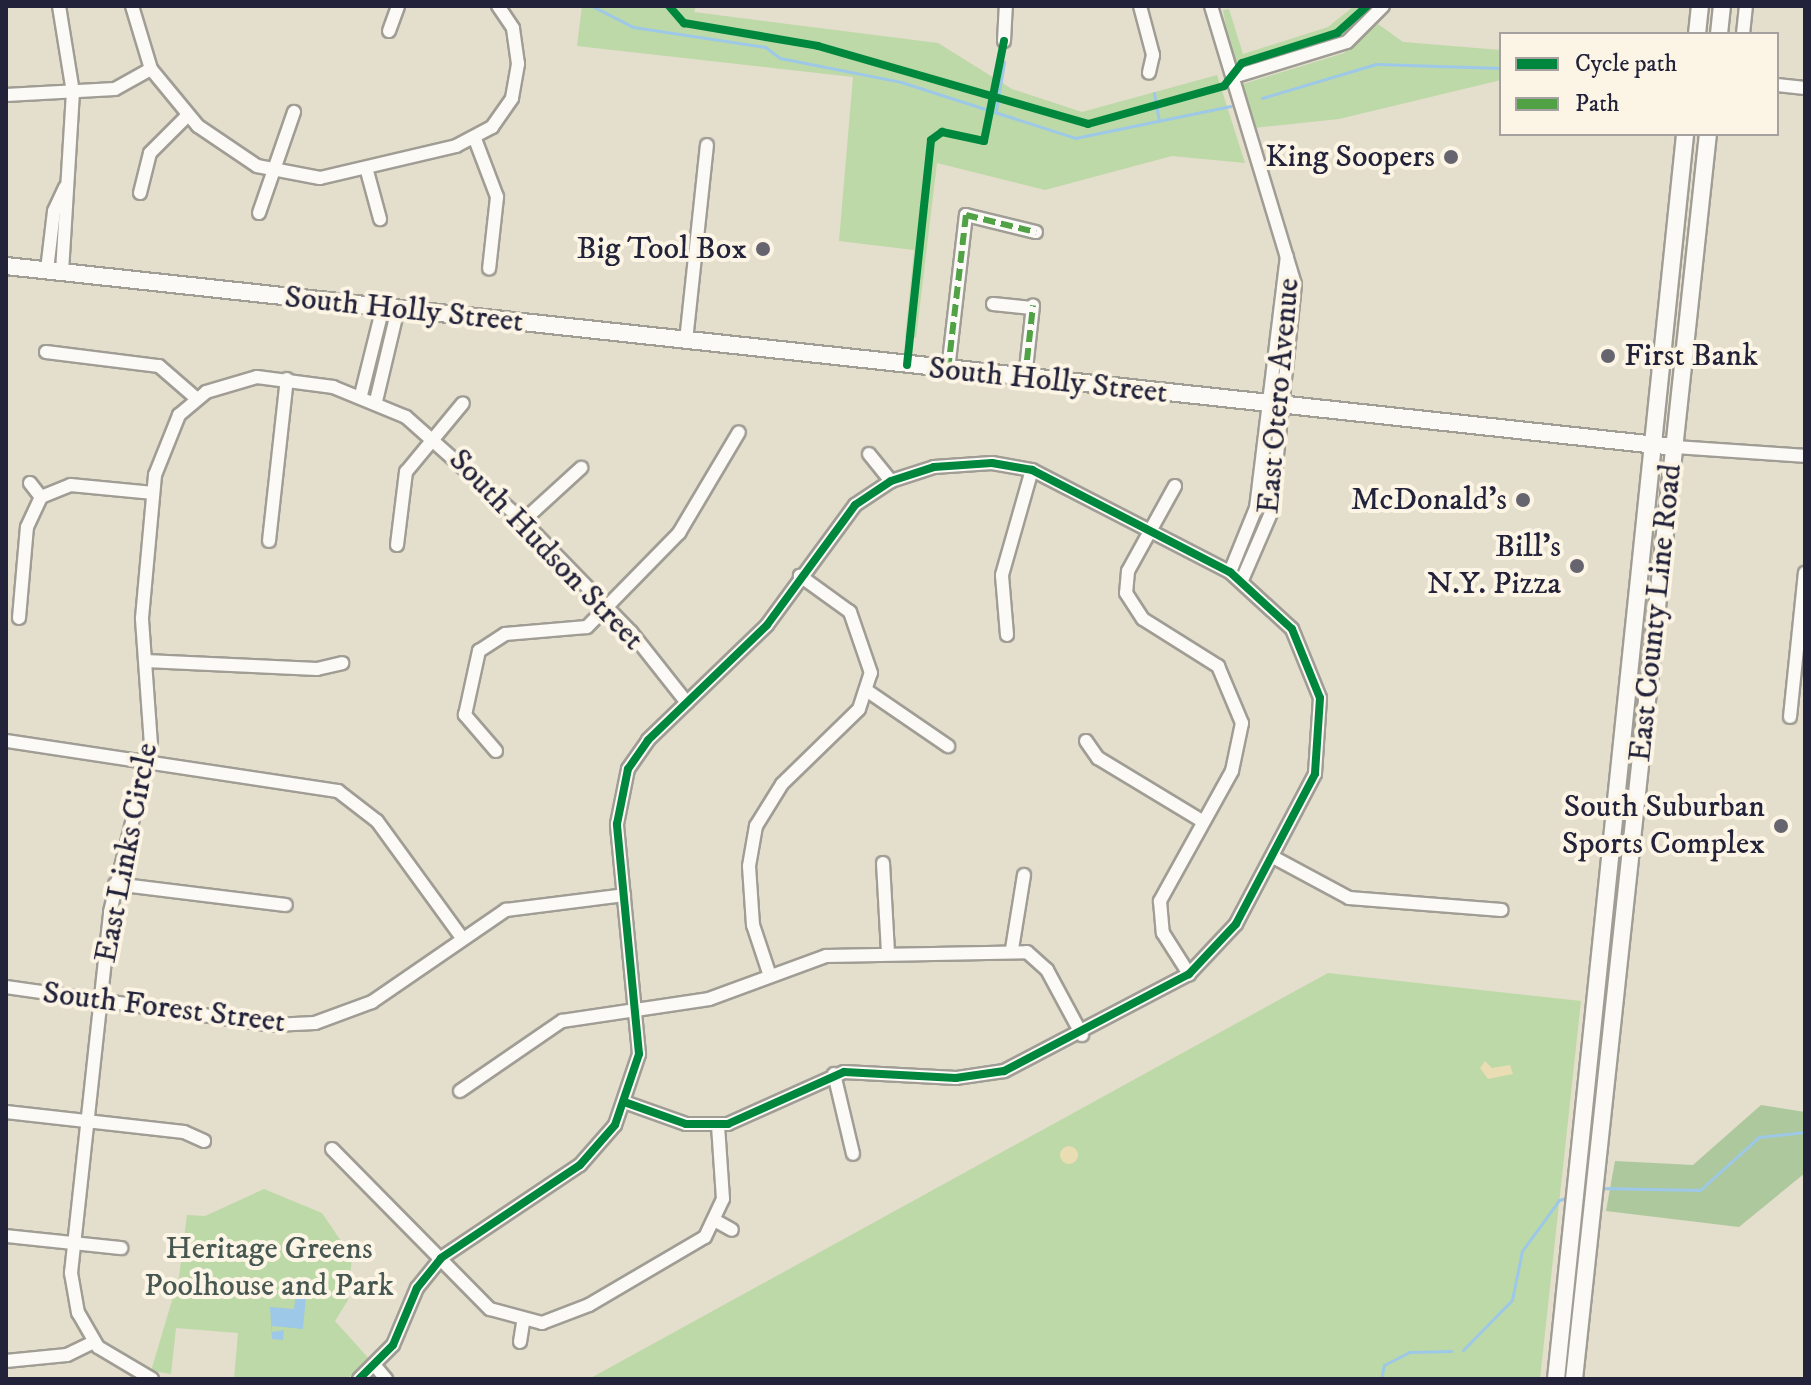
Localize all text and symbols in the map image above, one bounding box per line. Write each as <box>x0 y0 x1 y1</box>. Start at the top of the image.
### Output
legend <box>1499 32 1779 136</box>
text: Cycle path <box>1575 49 1677 79</box>
text: Path <box>1575 89 1619 119</box>
place label: King Soopers <box>1265 138 1435 176</box>
marker: King Soopers <box>1442 148 1460 166</box>
place label: Big Tool Box <box>576 230 747 268</box>
marker: Big Tool Box <box>754 240 772 258</box>
street label: East Otero Avenue <box>1250 276 1308 516</box>
street label: South Holly Street <box>283 278 525 342</box>
place label: First Bank <box>1624 337 1758 375</box>
marker: First Bank <box>1599 347 1617 365</box>
street label: South Holly Street <box>927 349 1169 413</box>
street label: South Hudson Street <box>440 441 652 659</box>
street label: East County Line Road <box>1621 462 1691 764</box>
place label: McDonald's <box>1351 481 1507 519</box>
marker: McDonald's <box>1514 491 1532 509</box>
place label: Bill's N.Y. Pizza <box>1427 529 1561 604</box>
marker: Bill's N.Y. Pizza <box>1568 557 1586 575</box>
street label: East Links Circle <box>87 740 167 966</box>
place label: South Suburban Sports Complex <box>1562 789 1765 864</box>
marker: South Suburban Sports Complex <box>1772 817 1790 835</box>
street label: South Forest Street <box>40 974 288 1042</box>
park label: Heritage Greens Poolhouse and Park <box>144 1231 394 1306</box>

